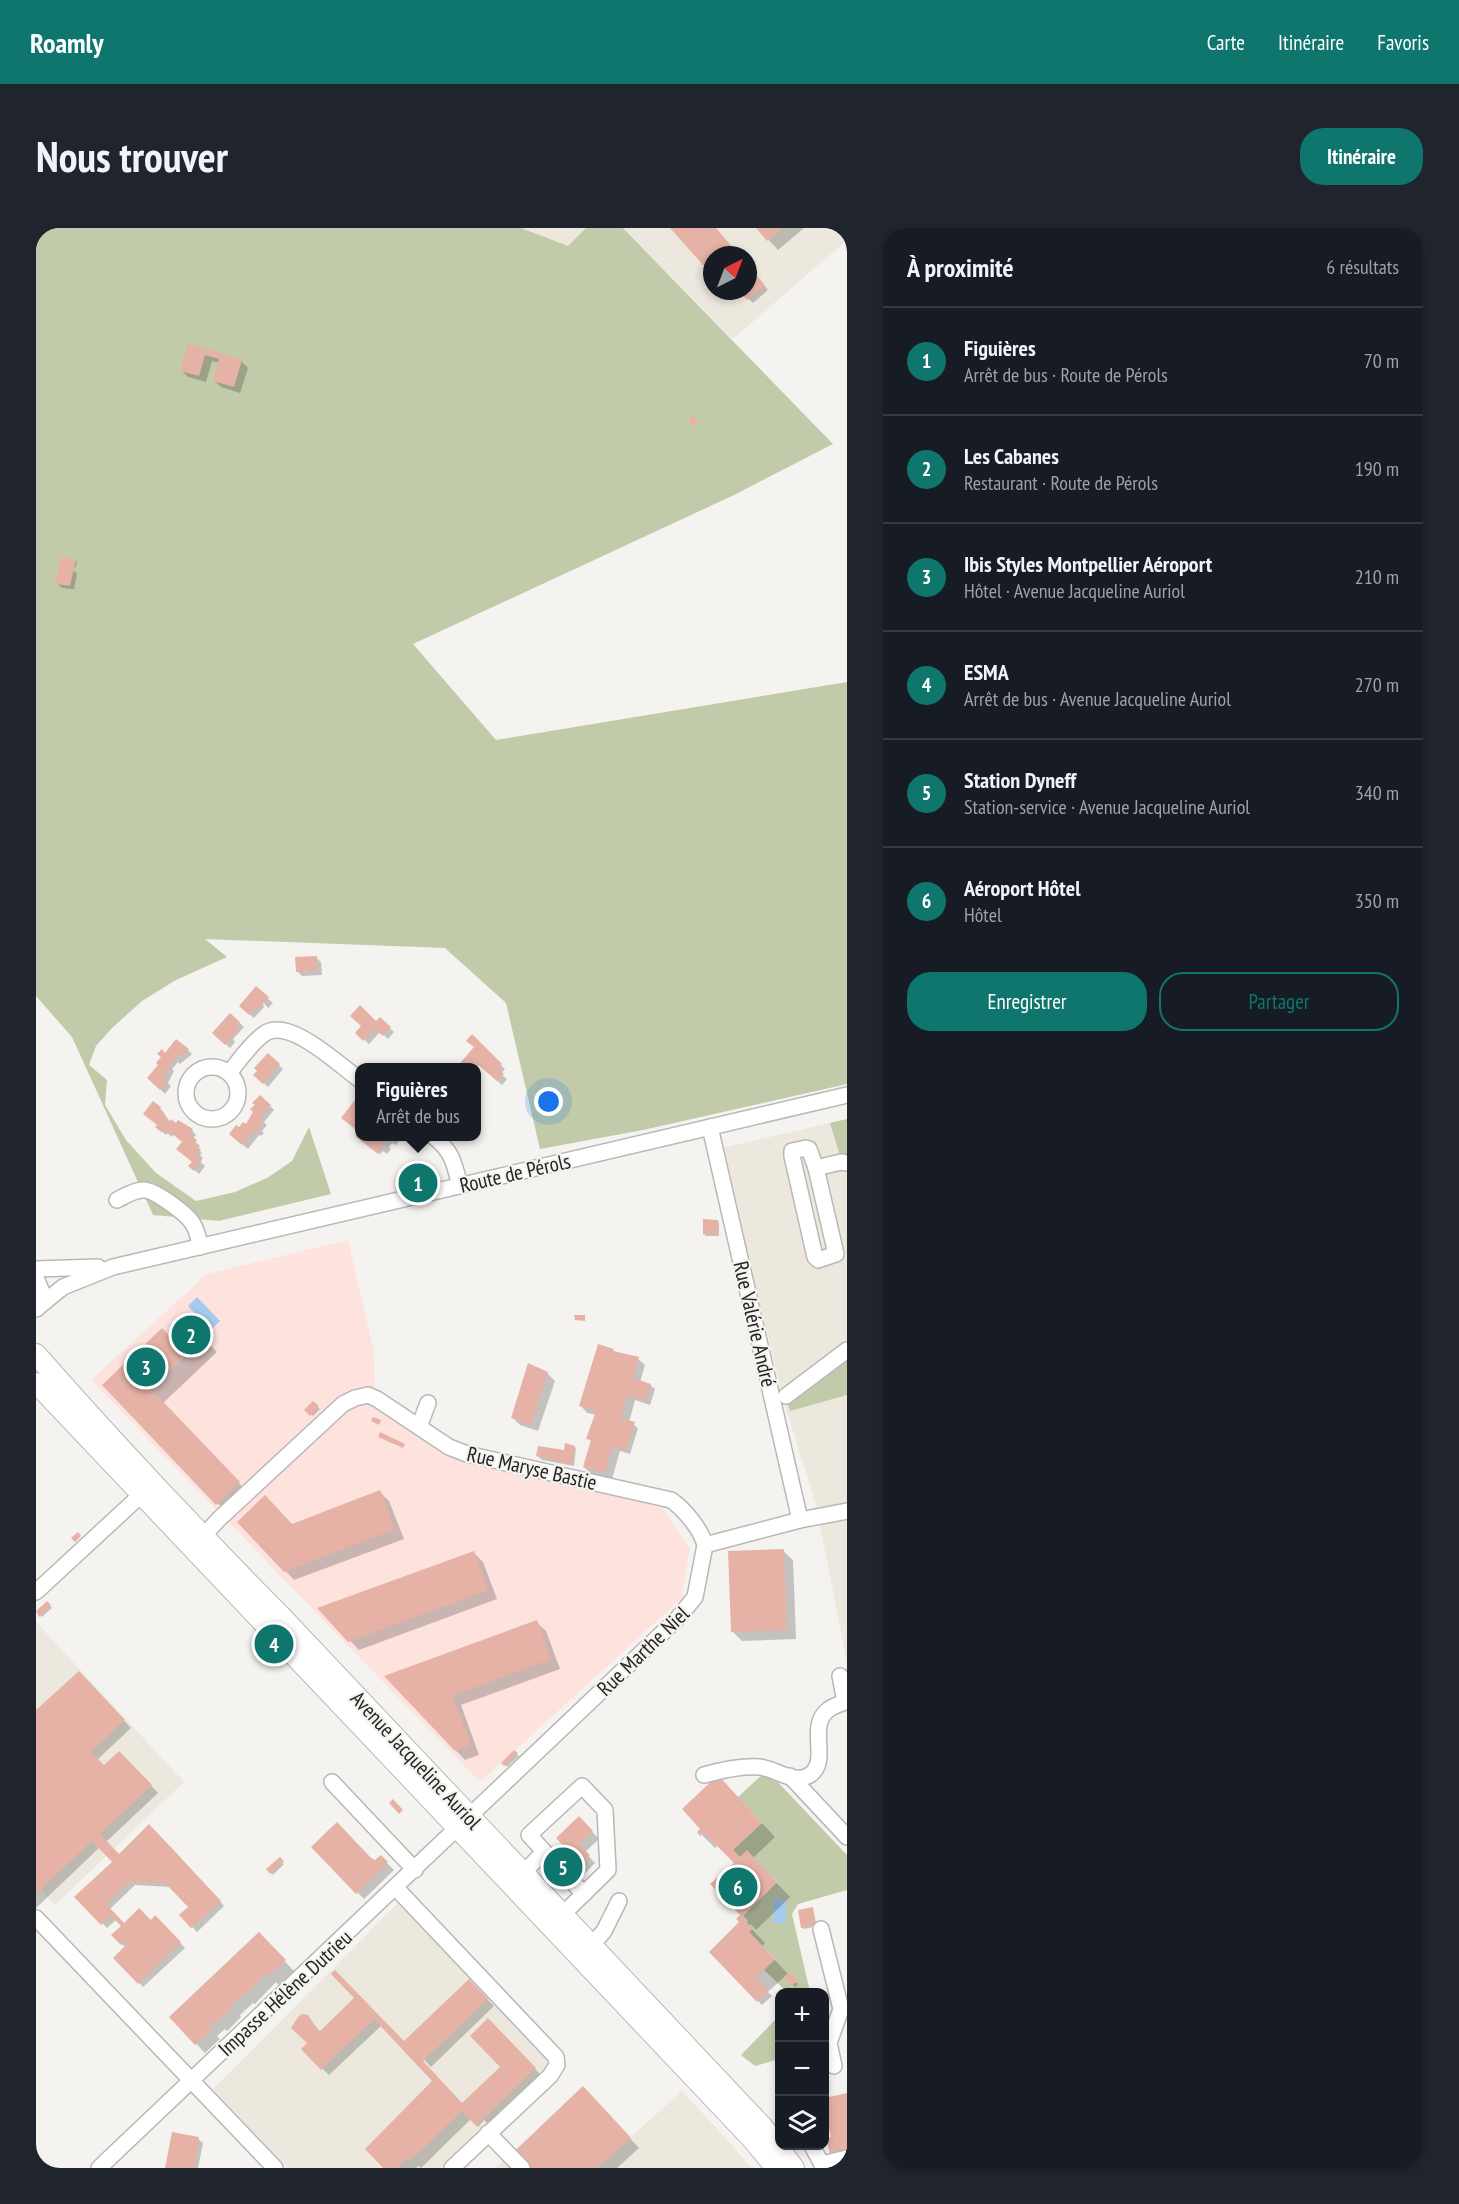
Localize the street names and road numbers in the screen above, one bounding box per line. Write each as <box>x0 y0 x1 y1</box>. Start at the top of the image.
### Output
street label: Route de Pérols <box>457 1147 573 1199</box>
street label: Rue Valérie André <box>727 1259 783 1389</box>
street label: Rue Maryse Bastie <box>464 1440 600 1496</box>
street label: Rue Marthe Niel <box>591 1600 695 1702</box>
street label: Avenue Jacqueline Auriol <box>345 1685 487 1835</box>
street label: Impasse Hélène Dutrieu <box>212 1924 358 2062</box>

